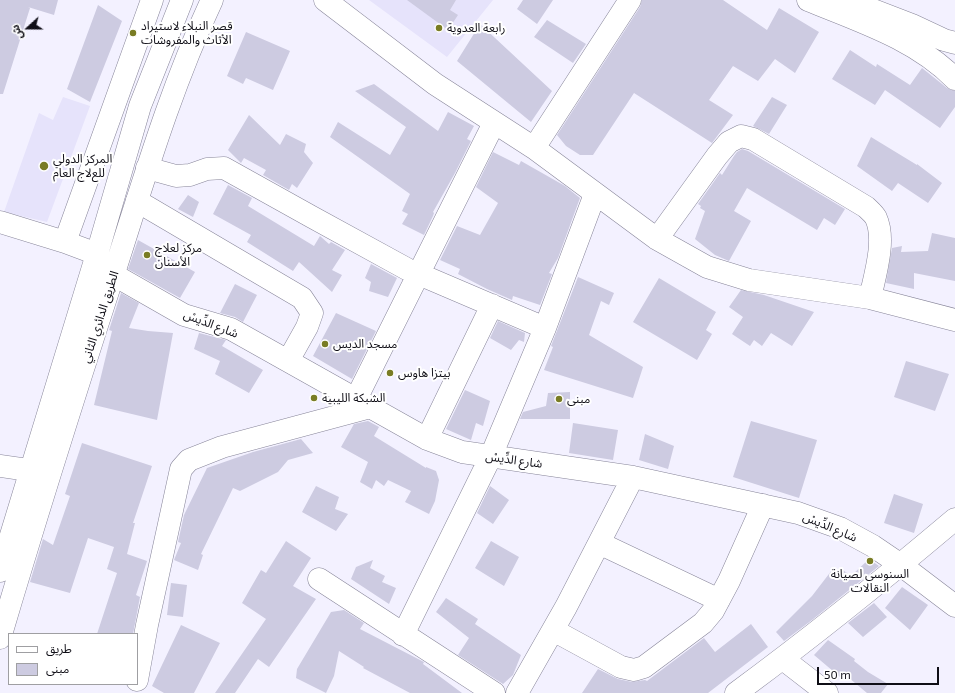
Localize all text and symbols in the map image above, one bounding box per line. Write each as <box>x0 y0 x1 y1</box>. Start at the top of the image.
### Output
north arrow <box>8 8 48 48</box>
place label: قصر النبلاء ﻻستيراد اﻷثاث والمفروشات <box>141 19 233 47</box>
place label: رابعة العدوية <box>447 21 505 35</box>
text: ش <box>8 23 25 42</box>
marker: رابعة العدوية <box>434 23 444 33</box>
marker: قصر النبلاء ﻻستيراد اﻷثاث والمفروشات <box>128 28 138 38</box>
place label: المركز الدولي للعﻻج العام <box>53 152 112 180</box>
marker: المركز الدولي للعﻻج العام <box>38 160 50 172</box>
place label: مركز لعلاج الأسنان <box>155 241 202 269</box>
marker: مركز لعلاج الأسنان <box>142 250 152 260</box>
street label: الطريق الدائري الثاني <box>78 269 122 365</box>
street label: شارع الدِّيسْ <box>182 307 240 341</box>
place label: مسجد الديس <box>333 337 397 351</box>
marker: مسجد الديس <box>320 339 330 349</box>
place label: بيتزا هاوس <box>398 366 450 380</box>
marker: بيتزا هاوس <box>385 368 395 378</box>
place label: الشبكة الليبية <box>322 391 385 405</box>
place label: مبنى <box>567 392 590 406</box>
marker: الشبكة الليبية <box>309 393 319 403</box>
marker: مبنى <box>554 394 564 404</box>
street label: شارع الدِّيسْ <box>485 449 543 471</box>
street label: شارع الدِّيسْ <box>801 509 859 545</box>
marker: السنوسي لصيانة النقالات <box>865 556 875 566</box>
place label: السنوسي لصيانة النقالات <box>831 567 909 595</box>
legend <box>8 633 138 685</box>
text: طريق <box>46 641 72 655</box>
scale bar <box>819 659 941 685</box>
text: مبنى <box>46 661 69 675</box>
text: 50 m <box>824 667 851 681</box>

